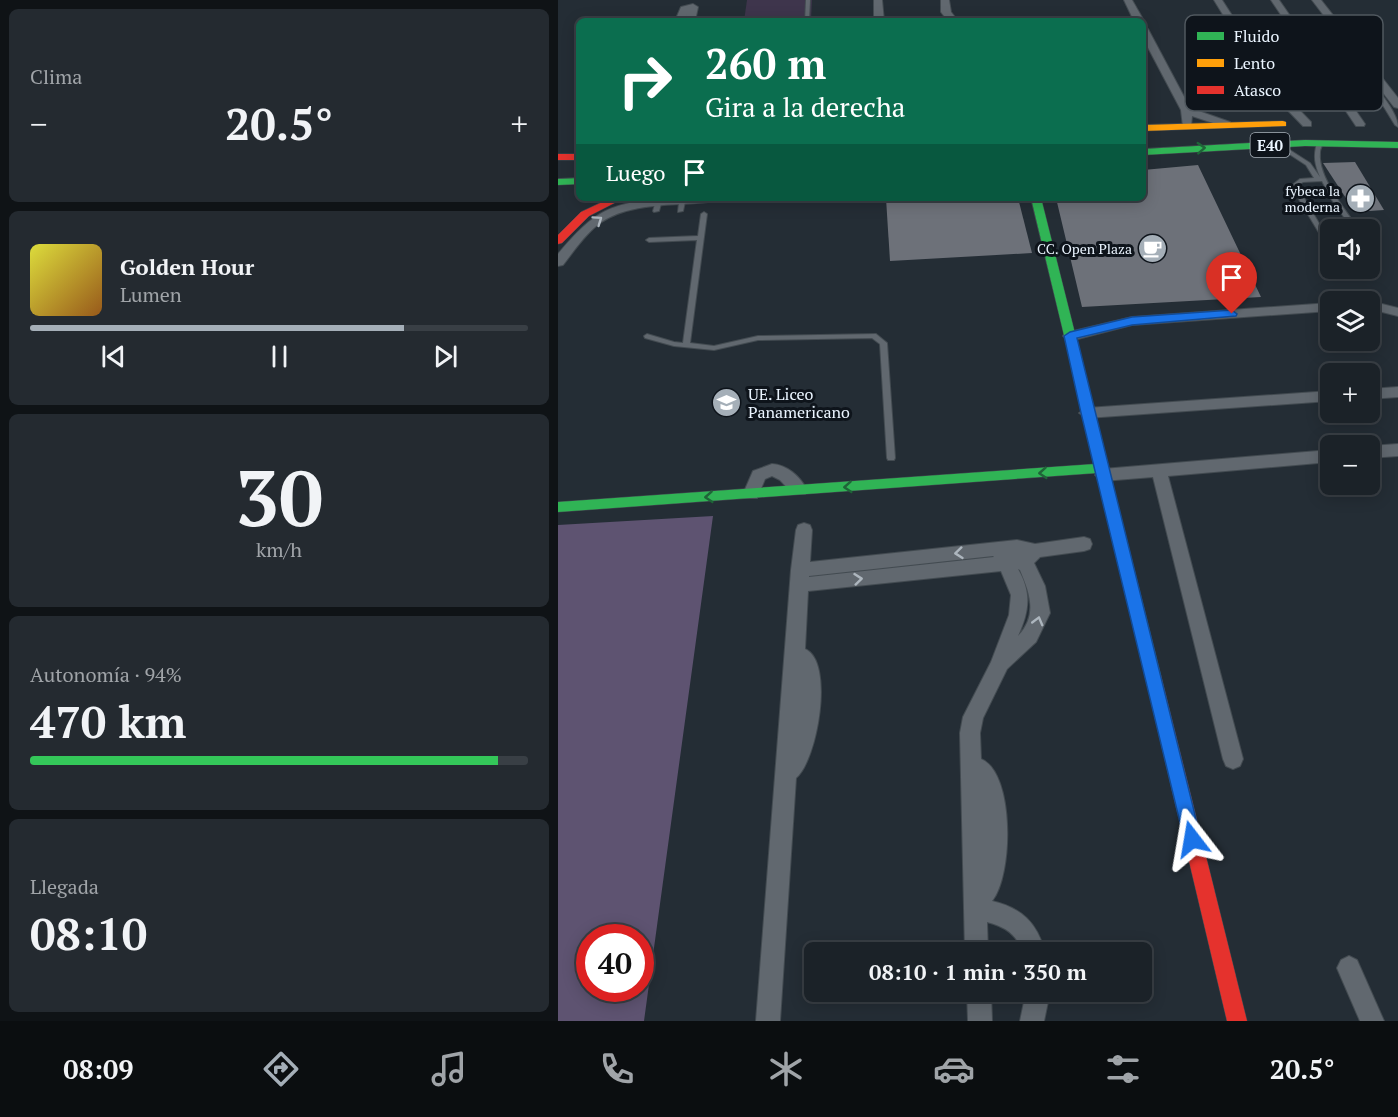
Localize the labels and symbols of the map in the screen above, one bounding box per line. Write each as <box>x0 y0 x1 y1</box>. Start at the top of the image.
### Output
legend <box>1185 15 1383 111</box>
text: Fluido <box>1234 25 1279 47</box>
text: Lento <box>1234 52 1275 74</box>
text: Atasco <box>1234 79 1281 101</box>
road number: E40 <box>1250 133 1290 157</box>
one-way arrow <box>1197 142 1206 155</box>
place label: fybeca la moderna <box>1285 181 1340 216</box>
pharmacy icon: fybeca la moderna <box>1345 182 1377 214</box>
one-way arrow <box>591 216 602 227</box>
cafe icon: CC. Open Plaza <box>1137 232 1169 264</box>
place label: CC. Open Plaza <box>1037 239 1132 258</box>
pin <box>1206 252 1257 314</box>
place label: UE. Liceo Panamericano <box>748 383 850 423</box>
school or university icon: UE. Liceo Panamericano <box>711 387 743 419</box>
one-way arrow <box>1038 466 1047 479</box>
one-way arrow <box>844 480 853 493</box>
one-way arrow <box>705 490 714 503</box>
one-way arrow <box>954 546 964 559</box>
one-way arrow <box>853 573 862 586</box>
one-way arrow <box>1031 616 1044 626</box>
position arrow <box>1160 807 1224 871</box>
speed limit sign: 40 <box>576 924 654 1002</box>

